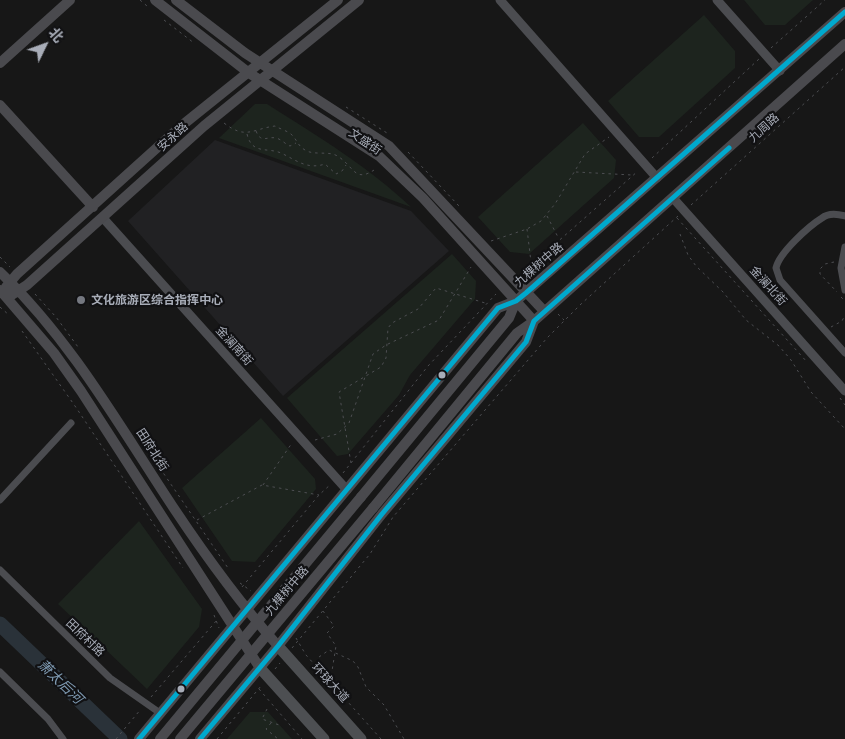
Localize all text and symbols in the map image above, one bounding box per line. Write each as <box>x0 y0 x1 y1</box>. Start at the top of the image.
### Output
north arrow <box>20 20 70 70</box>
text: 北 <box>46 24 67 46</box>
street label: 九周路 <box>746 111 782 145</box>
street label: 安永路 <box>155 120 191 154</box>
street label: 文盛街 <box>346 126 384 158</box>
street label: 九棵树中路 <box>512 240 566 290</box>
street label: 金澜北街 <box>747 263 789 309</box>
place label: 文化旅游区综合指挥中心 <box>91 293 223 307</box>
marker: 文化旅游区综合指挥中心 <box>75 294 87 306</box>
street label: 金澜南街 <box>213 323 255 369</box>
unlabelled marker <box>437 370 447 380</box>
street label: 田府北街 <box>133 426 171 474</box>
street label: 九棵树中路 <box>262 563 312 619</box>
street label: 田府村路 <box>63 616 107 660</box>
water label: 萧太后河 <box>34 657 86 707</box>
street label: 环球大道 <box>309 660 351 706</box>
unlabelled marker <box>176 684 186 694</box>

